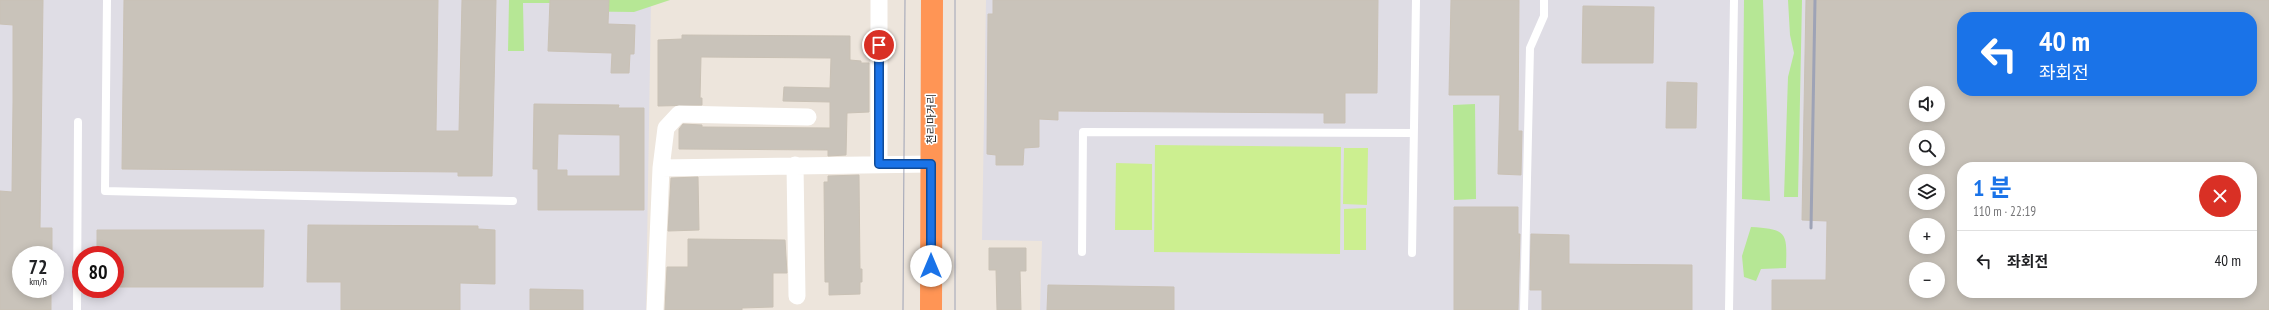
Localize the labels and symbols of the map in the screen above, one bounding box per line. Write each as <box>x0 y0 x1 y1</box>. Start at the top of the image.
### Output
pin <box>862 28 896 62</box>
street label: 천리마거리 <box>924 94 938 144</box>
position arrow <box>910 245 952 287</box>
speed limit sign: 80 <box>72 246 124 298</box>

